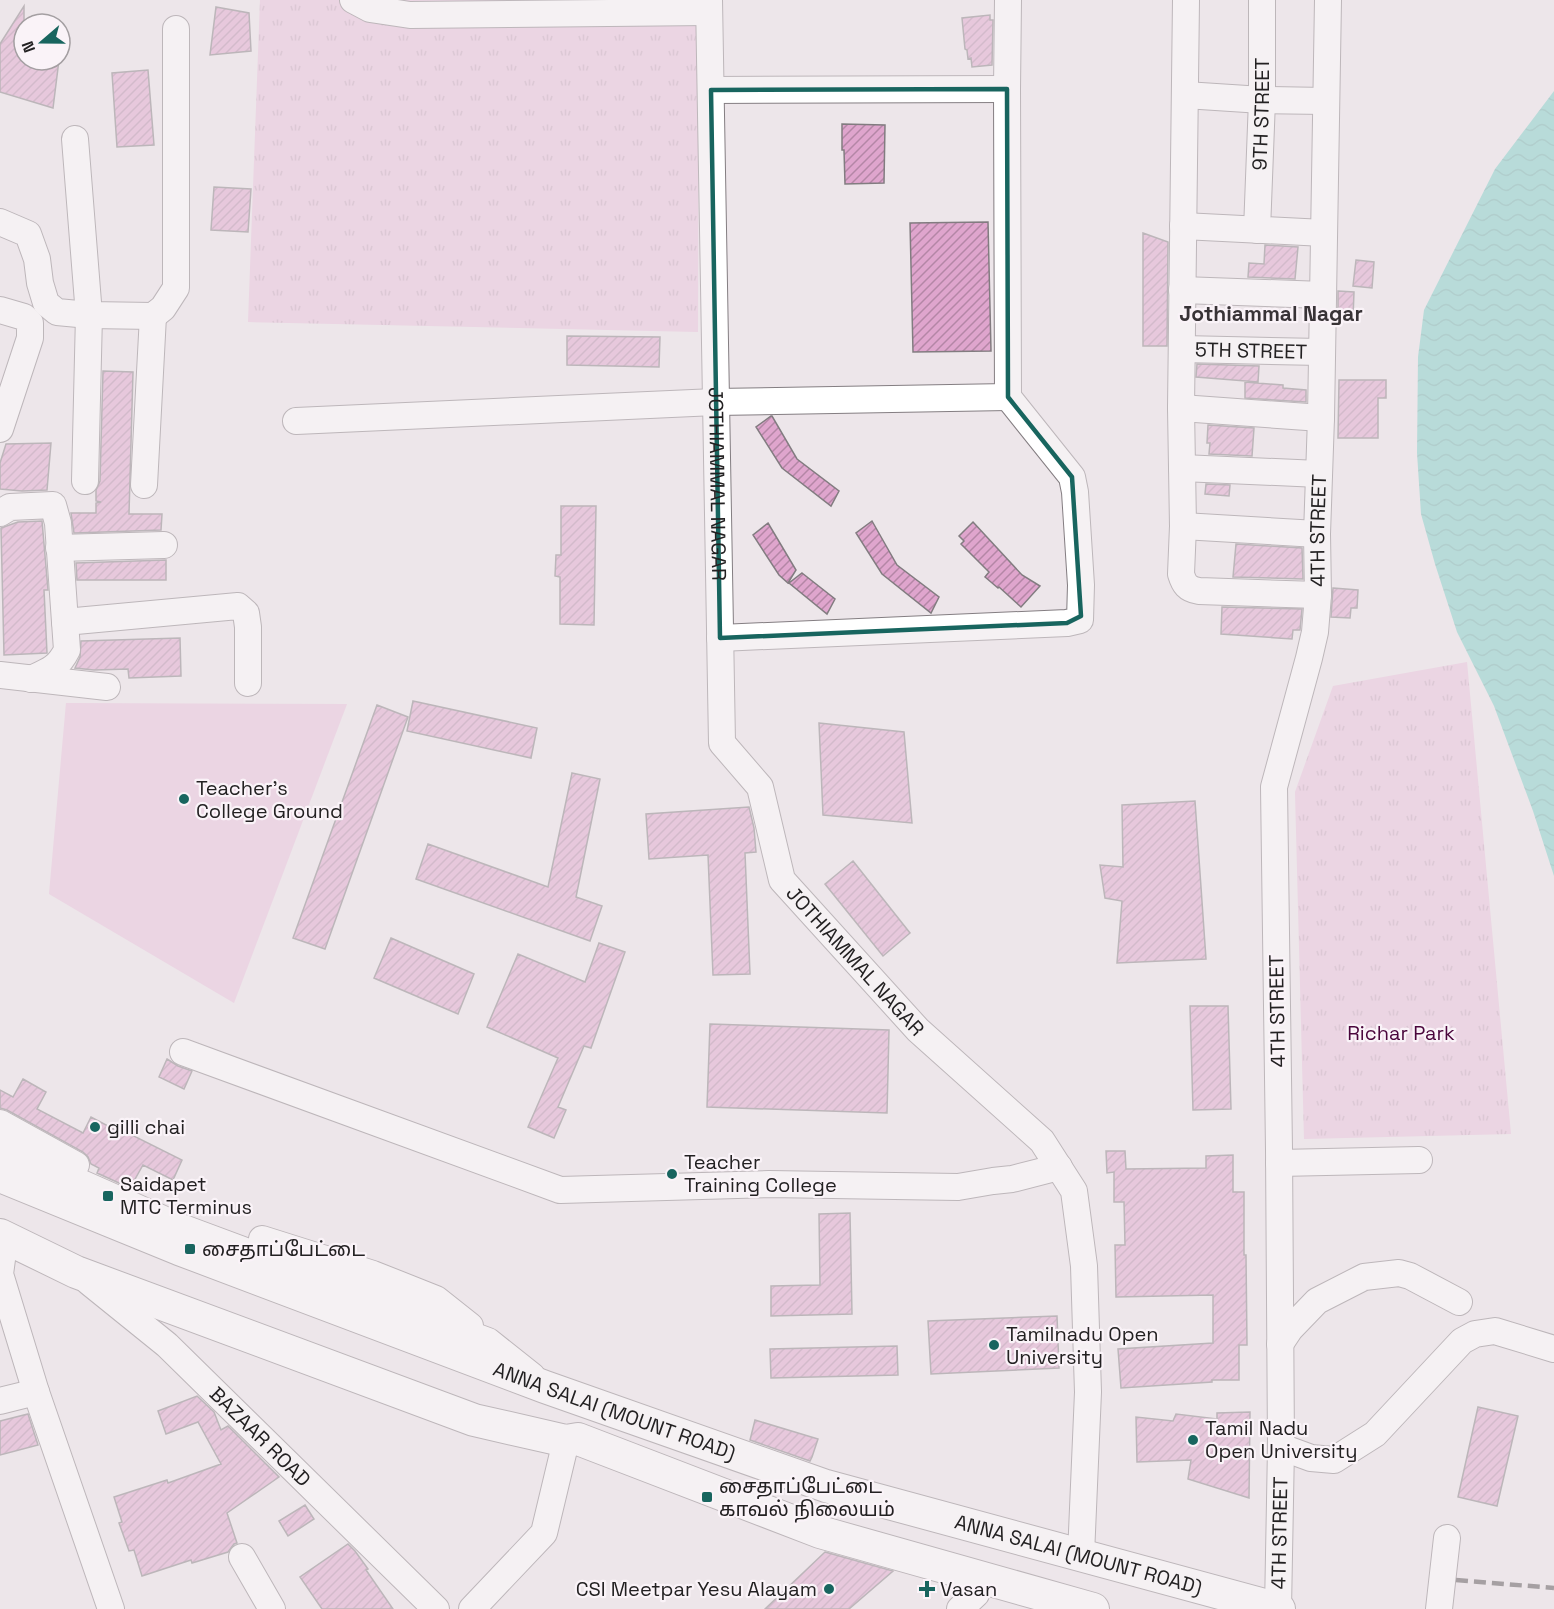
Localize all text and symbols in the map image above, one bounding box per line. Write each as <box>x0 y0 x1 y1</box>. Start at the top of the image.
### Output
north arrow <box>12 12 72 72</box>
text: N <box>17 38 40 56</box>
street label: 9TH STREET <box>1246 58 1275 171</box>
district label: Jothiammal Nagar <box>1179 300 1363 327</box>
street label: 5TH STREET <box>1195 336 1308 365</box>
street label: JOTHIAMMAL NAGAR <box>703 387 732 581</box>
street label: 4TH STREET <box>1304 473 1332 587</box>
place label: Teacher's College Ground <box>196 775 343 824</box>
marker: Teacher's College Ground <box>177 792 191 806</box>
street label: JOTHIAMMAL NAGAR <box>781 880 930 1041</box>
street label: 4TH STREET <box>1263 954 1291 1068</box>
park label: Richar Park <box>1347 1020 1455 1046</box>
place label: gilli chai <box>107 1114 185 1140</box>
marker: gilli chai <box>88 1120 102 1134</box>
place label: Teacher Training College <box>684 1149 837 1198</box>
marker: Teacher Training College <box>665 1167 679 1181</box>
place label: Saidapet MTC Terminus <box>120 1171 252 1220</box>
marker: Saidapet MTC Terminus <box>101 1189 115 1203</box>
place label: சைதாப்பேட்டை <box>202 1236 365 1262</box>
marker: சைதாப்பேட்டை <box>183 1242 197 1256</box>
place label: Tamilnadu Open University <box>1006 1321 1159 1370</box>
marker: Tamilnadu Open University <box>987 1338 1001 1352</box>
street label: ANNA SALAI (MOUNT ROAD) <box>490 1356 739 1466</box>
street label: BAZAAR ROAD <box>204 1381 317 1492</box>
place label: Tamil Nadu Open University <box>1205 1415 1357 1464</box>
marker: Tamil Nadu Open University <box>1186 1433 1200 1447</box>
place label: சைதாப்பேட்டை காவல் நிலையம் <box>719 1473 895 1523</box>
street label: 4TH STREET <box>1265 1476 1293 1590</box>
marker: சைதாப்பேட்டை காவல் நிலையம் <box>700 1490 714 1504</box>
street label: ANNA SALAI (MOUNT ROAD) <box>952 1509 1205 1601</box>
place label: CSI Meetpar Yesu Alayam <box>576 1576 817 1602</box>
place label: Vasan <box>940 1576 997 1602</box>
marker: Vasan <box>918 1580 936 1598</box>
marker: CSI Meetpar Yesu Alayam <box>822 1582 836 1596</box>

